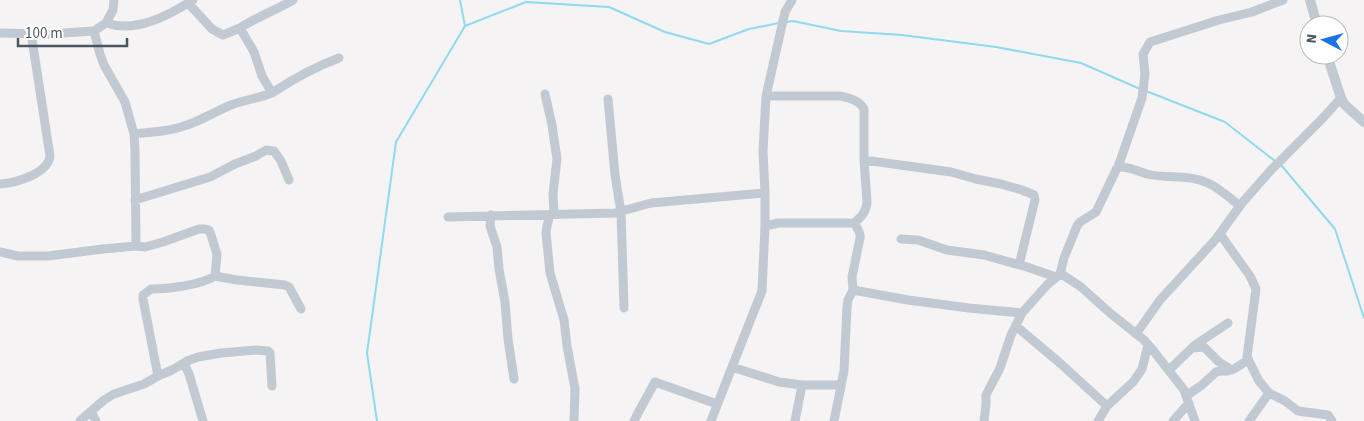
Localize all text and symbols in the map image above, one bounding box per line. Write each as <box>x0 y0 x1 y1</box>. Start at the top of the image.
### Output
scale bar <box>18 15 126 47</box>
north arrow <box>1299 15 1349 65</box>
text: 100 m <box>25 23 63 44</box>
text: N <box>1302 33 1322 44</box>

